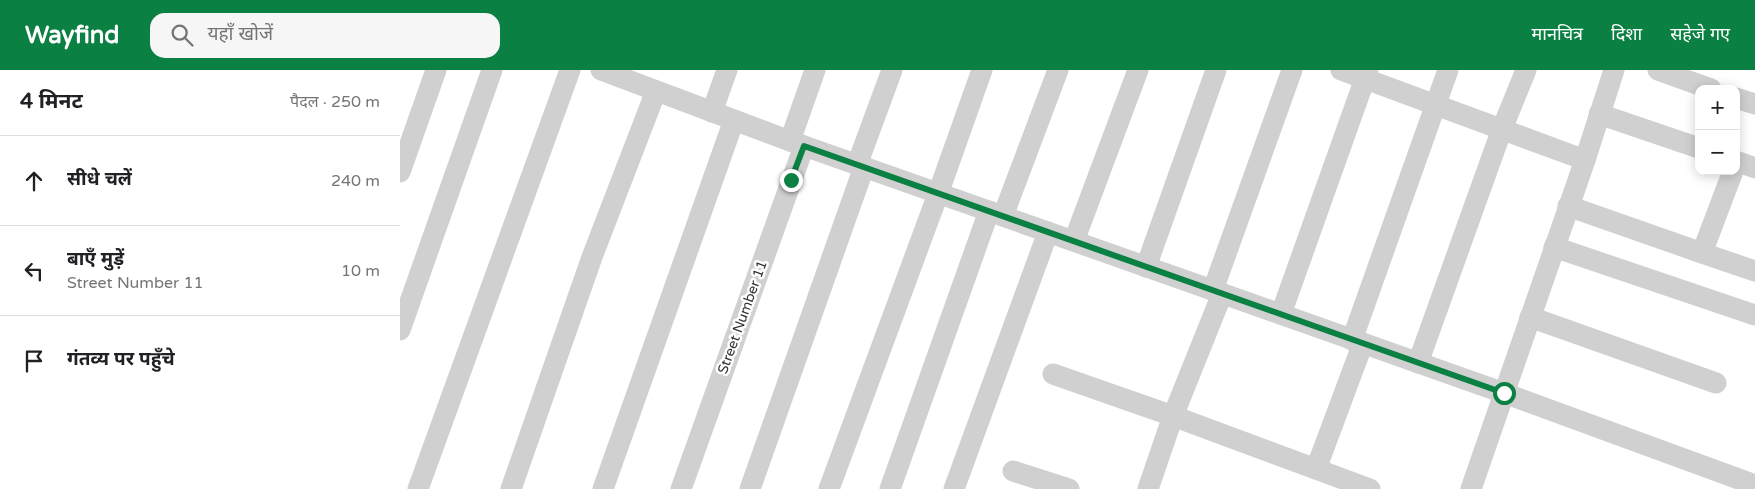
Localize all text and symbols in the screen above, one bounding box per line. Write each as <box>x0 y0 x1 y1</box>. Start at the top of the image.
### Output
search box <box>150 13 500 58</box>
text: Wayfind <box>25 21 120 50</box>
icon: search <box>168 21 196 49</box>
text: यहाँ खोजें <box>208 23 273 45</box>
text: मानचित्र <box>1532 23 1583 45</box>
text: दिशा <box>1611 23 1642 45</box>
text: सहेजे गए <box>1670 23 1730 45</box>
map controls <box>1695 85 1740 175</box>
button: + <box>1695 85 1740 130</box>
text: 4 मिनट <box>20 89 83 114</box>
text: पैदल · 250 m <box>290 92 380 112</box>
button: − <box>1695 130 1740 175</box>
icon: ahead <box>20 167 48 195</box>
text: सीधे चलें <box>67 168 132 190</box>
route end <box>780 169 803 192</box>
text: 240 m <box>331 171 380 191</box>
text: बाएँ मुड़ें <box>67 248 124 270</box>
icon: left <box>20 257 48 285</box>
street label: Street Number 11 <box>714 258 771 376</box>
text: 10 m <box>341 261 380 281</box>
text: Street Number 11 <box>67 273 204 293</box>
icon: arrive <box>20 347 48 375</box>
text: गंतव्य पर पहुँचे <box>67 348 175 370</box>
route start <box>1493 382 1516 405</box>

